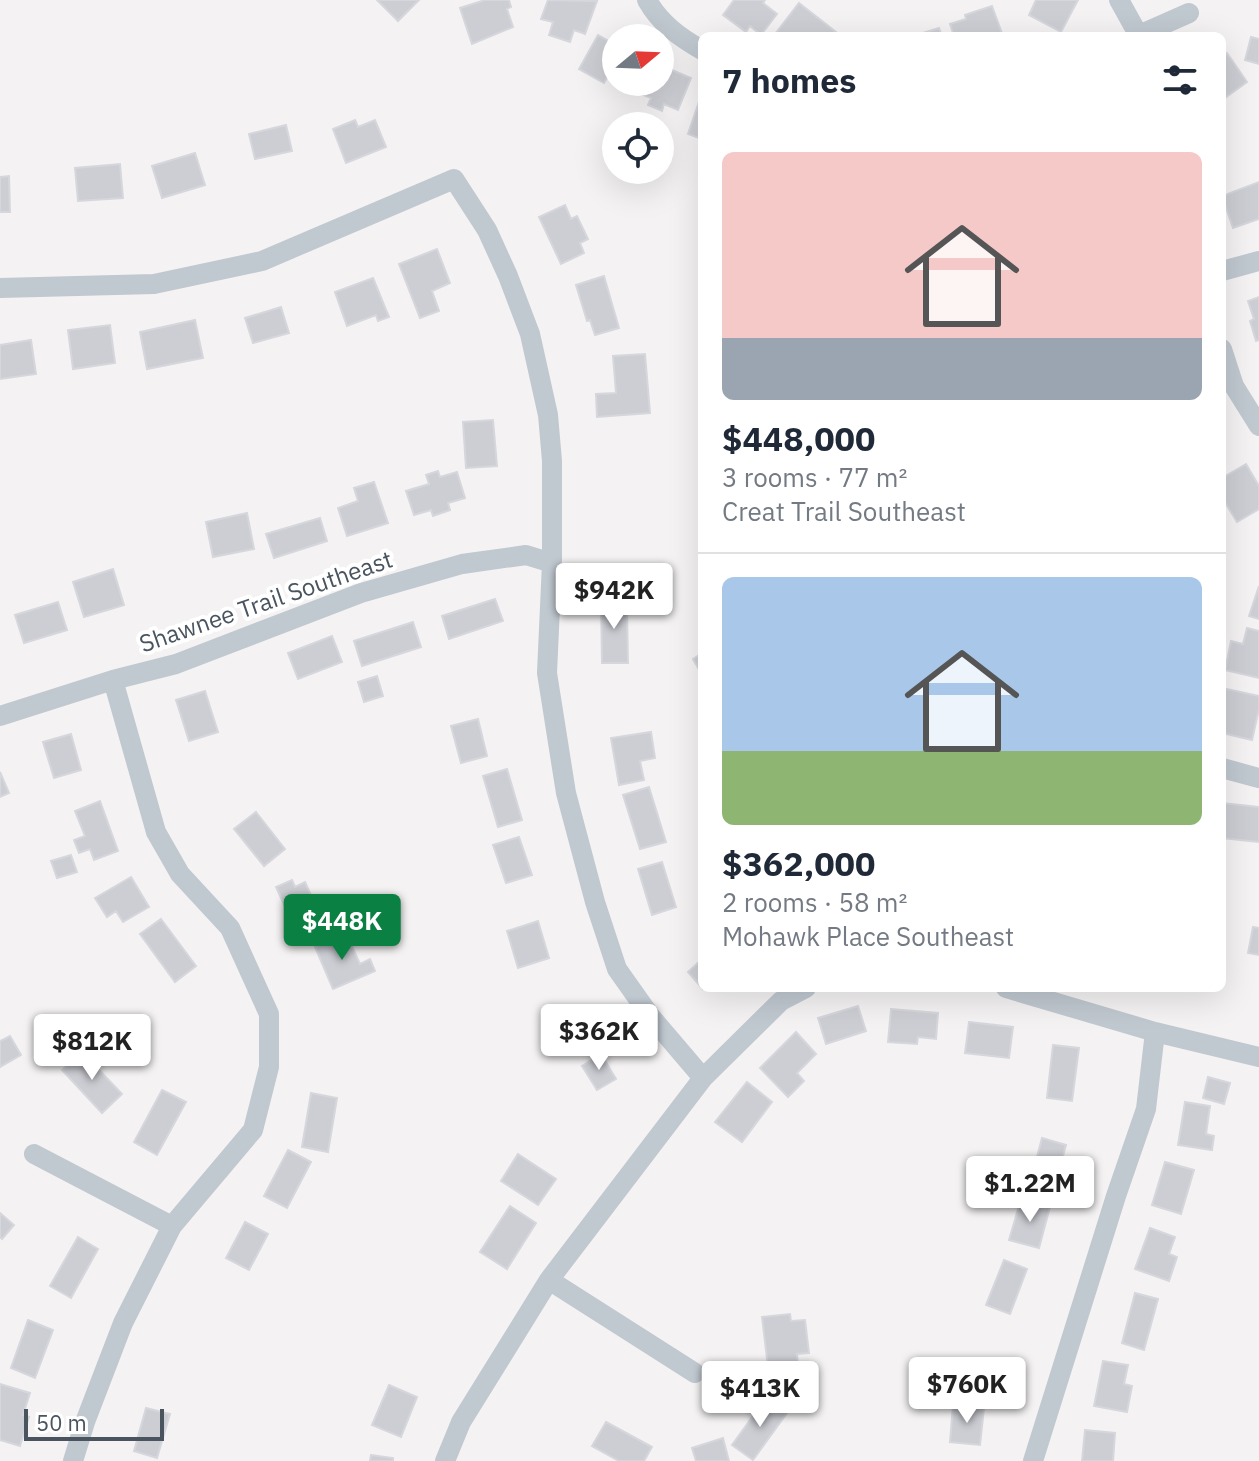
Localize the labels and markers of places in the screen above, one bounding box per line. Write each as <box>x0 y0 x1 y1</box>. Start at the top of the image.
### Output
pin: $942K <box>558 563 670 631</box>
pin: $448K <box>286 894 398 962</box>
pin: $362K <box>543 1004 655 1072</box>
pin: $812K <box>36 1014 148 1082</box>
pin: $1.22M <box>965 1156 1095 1224</box>
pin: $760K <box>911 1357 1023 1425</box>
pin: $413K <box>704 1361 816 1429</box>

